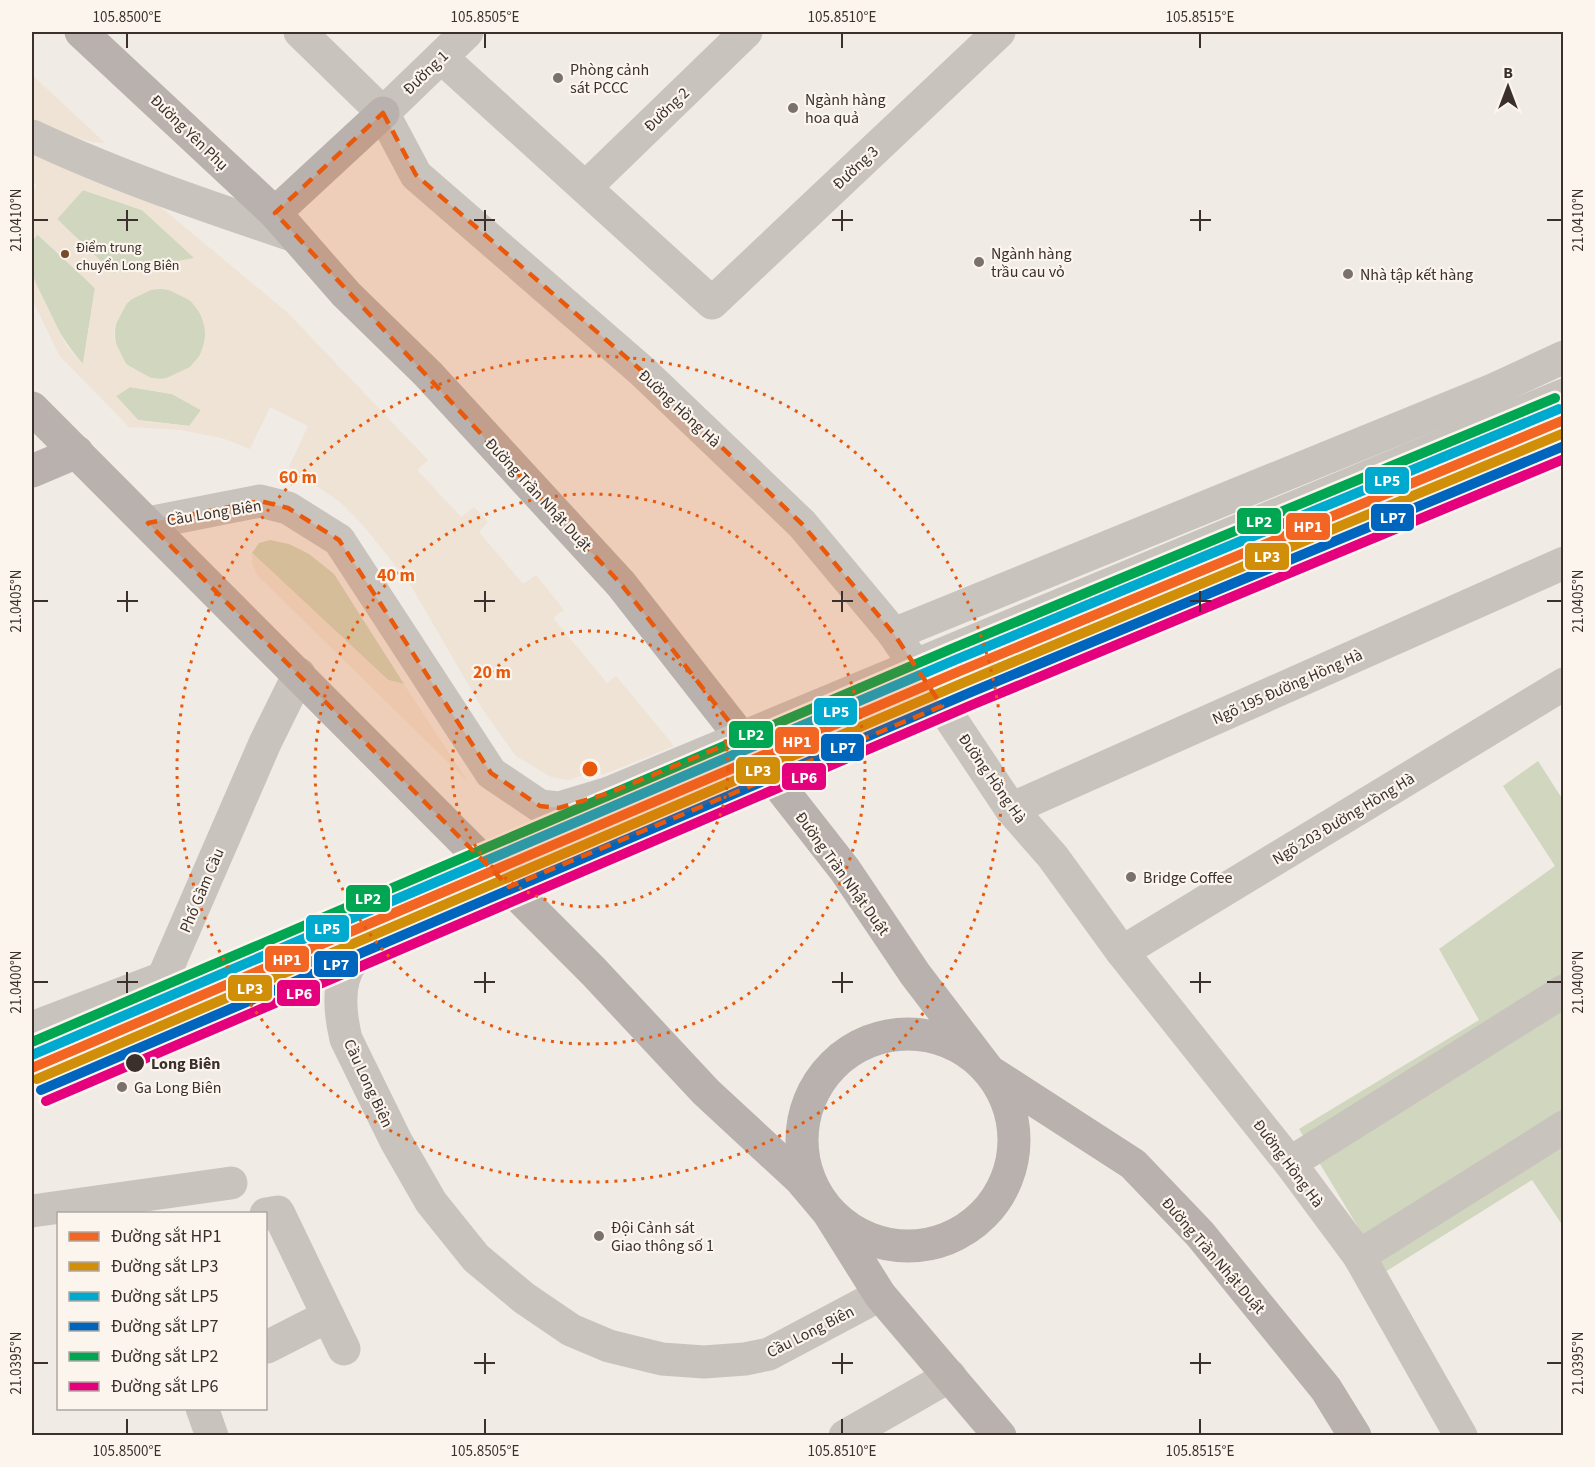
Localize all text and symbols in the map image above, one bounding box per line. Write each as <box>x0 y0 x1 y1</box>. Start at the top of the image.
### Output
text: 105.8500°E <box>93 7 161 28</box>
text: 105.8505°E <box>451 7 519 28</box>
text: 105.8510°E <box>808 7 876 28</box>
text: 105.8515°E <box>1166 7 1234 28</box>
street label: Đường 1 <box>398 45 453 100</box>
north arrow <box>1478 57 1538 117</box>
place label: Phòng cảnh sát PCCC <box>570 59 649 99</box>
text: B <box>1503 62 1513 84</box>
marker: Phòng cảnh sát PCCC <box>551 71 565 85</box>
street label: Đường 2 <box>639 82 694 137</box>
place label: Ngành hàng hoa quả <box>805 89 885 129</box>
street label: Đường Yên Phụ <box>145 90 233 176</box>
marker: Ngành hàng hoa quả <box>786 101 800 115</box>
street label: Đường 3 <box>828 141 884 195</box>
text: 21.0410°N <box>6 188 27 252</box>
text: 21.0410°N <box>1568 188 1589 252</box>
place label: Điểm trung chuyển Long Biên <box>76 238 180 276</box>
place label: Ngành hàng trầu cau vỏ <box>991 243 1071 283</box>
marker: Điểm trung chuyển Long Biên <box>59 248 71 260</box>
marker: Ngành hàng trầu cau vỏ <box>972 255 986 269</box>
place label: Nhà tập kết hàng <box>1360 264 1473 286</box>
marker: Nhà tập kết hàng <box>1341 267 1355 281</box>
street label: Đường Hồng Hà <box>633 365 725 453</box>
street label: Đường Trần Nhật Duật <box>480 433 597 557</box>
text: 60 m <box>279 465 317 490</box>
line badge: LP5 <box>1364 466 1410 495</box>
text: LP5 <box>1374 470 1400 492</box>
street label: Cầu Long Biên <box>165 495 263 531</box>
line badge: LP7 <box>1370 503 1415 532</box>
line badge: LP2 <box>1236 507 1282 535</box>
text: LP7 <box>1380 507 1406 529</box>
text: LP2 <box>1246 511 1272 533</box>
line badge: HP1 <box>1285 512 1331 541</box>
text: HP1 <box>1294 516 1322 538</box>
line badge: LP3 <box>1244 542 1290 571</box>
text: LP3 <box>1254 546 1280 568</box>
text: 40 m <box>377 563 415 588</box>
text: 21.0405°N <box>6 569 27 633</box>
text: 21.0405°N <box>1568 569 1589 633</box>
street label: Ngõ 195 Đường Hồng Hà <box>1209 644 1366 730</box>
text: 20 m <box>473 660 511 685</box>
line badge: LP5 <box>813 697 858 726</box>
text: LP5 <box>823 701 849 723</box>
line badge: LP2 <box>728 720 774 749</box>
text: LP2 <box>738 724 764 746</box>
line badge: HP1 <box>774 726 820 755</box>
street label: Đường Hồng Hà <box>953 729 1031 828</box>
text: HP1 <box>783 731 811 753</box>
line badge: LP7 <box>820 733 865 762</box>
text: LP7 <box>830 737 856 759</box>
line badge: LP3 <box>735 756 781 785</box>
centre of rings <box>580 759 600 779</box>
text: LP3 <box>745 760 771 782</box>
line badge: LP6 <box>781 762 827 791</box>
text: LP6 <box>791 767 817 789</box>
street label: Ngõ 203 Đường Hồng Hà <box>1268 768 1419 870</box>
street label: Đường Trần Nhật Duật <box>790 807 895 940</box>
street label: Phố Gầm Cầu <box>174 845 230 936</box>
place label: Bridge Coffee <box>1143 867 1233 889</box>
marker: Bridge Coffee <box>1124 870 1138 884</box>
line badge: LP2 <box>345 884 391 913</box>
text: LP2 <box>355 888 381 910</box>
line badge: LP5 <box>305 914 350 943</box>
text: LP5 <box>314 918 340 940</box>
line badge: HP1 <box>264 945 310 973</box>
text: HP1 <box>273 949 301 971</box>
text: 21.0400°N <box>6 950 27 1014</box>
line badge: LP7 <box>313 950 359 978</box>
text: 21.0400°N <box>1568 950 1589 1014</box>
text: LP7 <box>323 954 349 976</box>
line badge: LP3 <box>227 974 273 1002</box>
text: LP3 <box>237 978 263 1000</box>
line badge: LP6 <box>276 979 321 1007</box>
text: LP6 <box>286 983 312 1005</box>
street label: Cầu Long Biên <box>338 1036 398 1131</box>
marker: Long Biên <box>124 1052 146 1074</box>
place label: Long Biên <box>151 1053 220 1075</box>
place label: Ga Long Biên <box>134 1077 221 1099</box>
marker: Ga Long Biên <box>115 1080 129 1094</box>
street label: Đường Hồng Hà <box>1248 1115 1329 1212</box>
street label: Đường Trần Nhật Duật <box>1156 1193 1270 1319</box>
legend <box>57 1212 267 1410</box>
place label: Đội Cảnh sát Giao thông số 1 <box>611 1217 714 1257</box>
text: Đường sắt HP1 <box>111 1224 221 1249</box>
marker: Đội Cảnh sát Giao thông số 1 <box>592 1229 606 1243</box>
text: Đường sắt LP3 <box>111 1254 218 1279</box>
text: Đường sắt LP5 <box>111 1284 218 1309</box>
street label: Cầu Long Biên <box>763 1300 858 1363</box>
text: Đường sắt LP7 <box>111 1314 218 1339</box>
text: 21.0395°N <box>6 1331 27 1395</box>
text: 21.0395°N <box>1568 1331 1589 1395</box>
text: Đường sắt LP2 <box>111 1344 218 1369</box>
text: Đường sắt LP6 <box>111 1374 218 1399</box>
text: 105.8500°E <box>93 1441 161 1462</box>
text: 105.8505°E <box>451 1441 519 1462</box>
text: 105.8510°E <box>808 1441 876 1462</box>
text: 105.8515°E <box>1166 1441 1234 1462</box>

